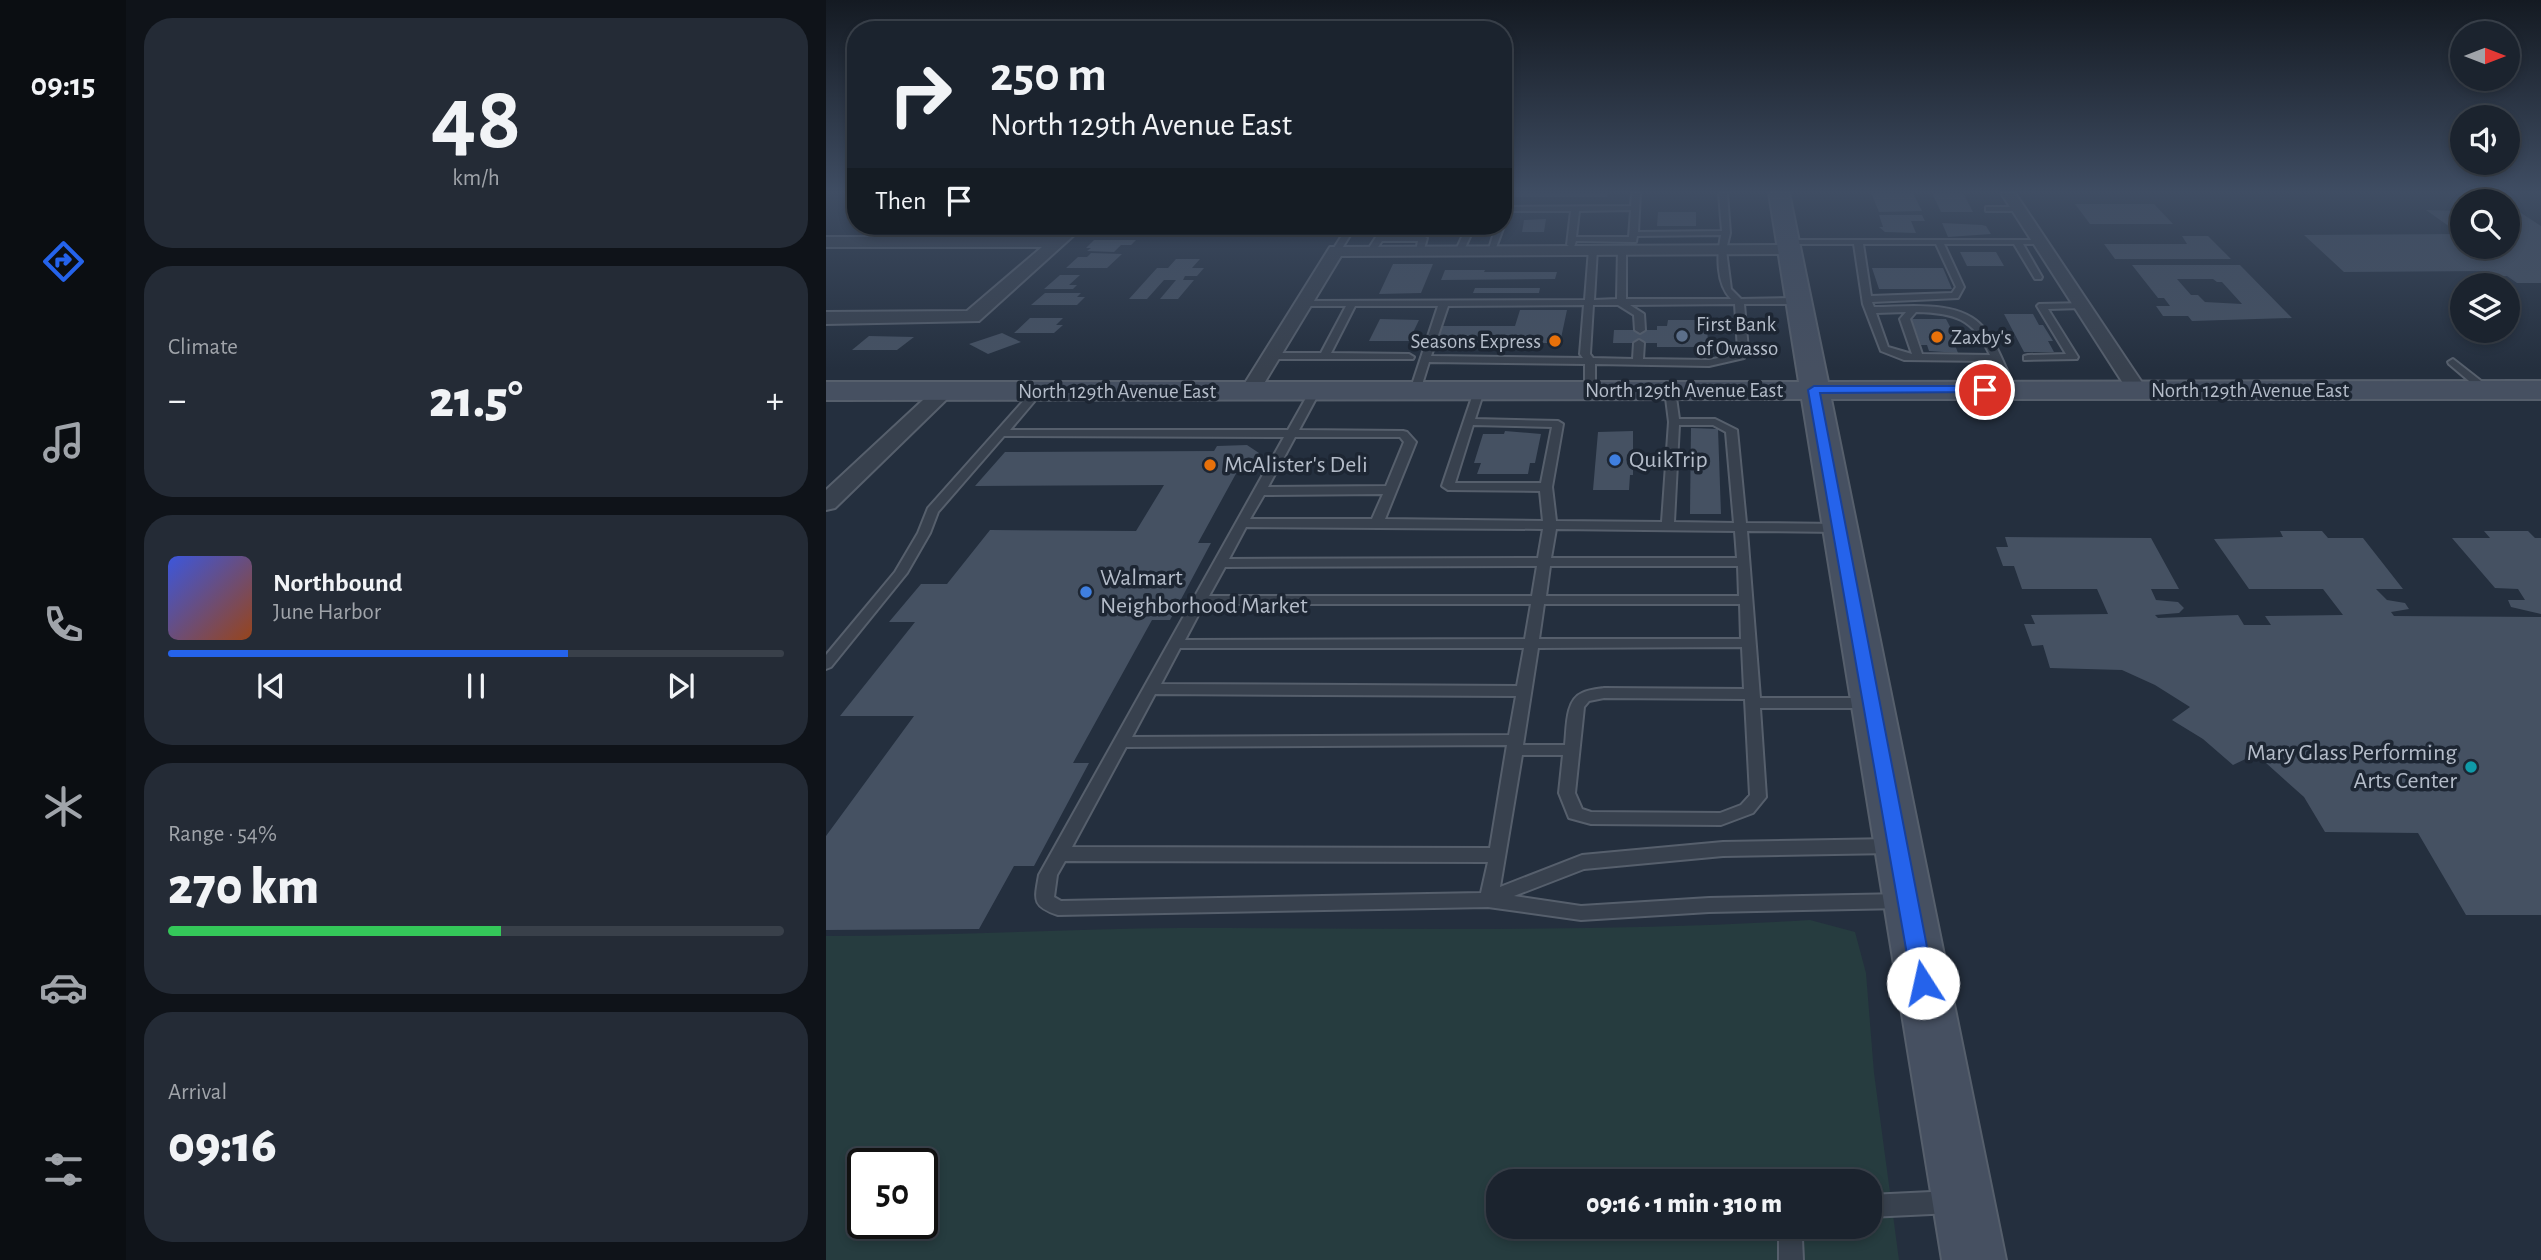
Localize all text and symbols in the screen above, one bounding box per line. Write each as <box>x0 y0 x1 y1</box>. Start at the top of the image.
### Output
north arrow <box>2450 21 2520 91</box>
map controls <box>2450 21 2520 343</box>
icon: right <box>875 49 966 140</box>
text: 250 m <box>990 51 1107 100</box>
text: 09:15 <box>31 69 95 101</box>
text: 48 <box>431 74 521 165</box>
button: sound <box>2450 105 2520 175</box>
text: North 129th Avenue East <box>990 109 1292 141</box>
text: km/h <box>452 167 500 190</box>
icon: arrive <box>940 182 978 220</box>
text: Then <box>875 188 926 214</box>
button: search <box>2450 189 2520 259</box>
icon: directions <box>39 237 88 286</box>
button: layers <box>2450 273 2520 343</box>
place label: First Bank of Owasso <box>1696 314 1778 359</box>
place label: Zaxby's <box>1951 327 2012 348</box>
marker: First Bank of Owasso <box>1674 328 1690 344</box>
marker: Zaxby's <box>1929 329 1945 345</box>
place label: Seasons Express <box>1410 331 1541 352</box>
marker: Seasons Express <box>1547 333 1563 349</box>
text: Climate <box>168 336 238 359</box>
pin <box>1955 360 2015 420</box>
icon: arrive <box>1966 371 2004 409</box>
text: 21.5° <box>429 374 523 426</box>
street label: North 129th Avenue East <box>1585 380 1783 401</box>
street label: North 129th Avenue East <box>2151 380 2349 401</box>
street label: North 129th Avenue East <box>1018 381 1216 402</box>
text: − <box>168 382 186 420</box>
text: + <box>766 382 784 420</box>
icon: music <box>39 418 88 467</box>
place label: QuikTrip <box>1629 448 1708 472</box>
marker: QuikTrip <box>1607 452 1623 468</box>
place label: McAlister's Deli <box>1224 453 1368 477</box>
marker: McAlister's Deli <box>1202 457 1218 473</box>
place label: Walmart Neighborhood Market <box>1100 566 1308 618</box>
text: Northbound <box>273 570 402 596</box>
marker: Walmart Neighborhood Market <box>1078 584 1094 600</box>
icon: phone <box>39 600 88 649</box>
text: June Harbor <box>273 601 381 624</box>
icon: previous <box>252 667 290 705</box>
icon: pause <box>457 667 495 705</box>
icon: next <box>662 667 700 705</box>
place label: Mary Glass Performing Arts Center <box>2247 741 2457 793</box>
marker: Mary Glass Performing Arts Center <box>2463 759 2479 775</box>
icon: climate <box>39 782 88 831</box>
text: Range · 54% <box>168 823 277 846</box>
text: 270 km <box>168 861 319 913</box>
position arrow <box>1886 946 1960 1020</box>
icon: car <box>39 963 88 1012</box>
text: Arrival <box>168 1081 227 1104</box>
text: 09:16 <box>168 1119 277 1171</box>
icon: filters <box>39 1145 88 1194</box>
speed limit sign: 50 <box>847 1148 938 1239</box>
text: 09:16 · 1 min · 310 m <box>1586 1191 1782 1217</box>

